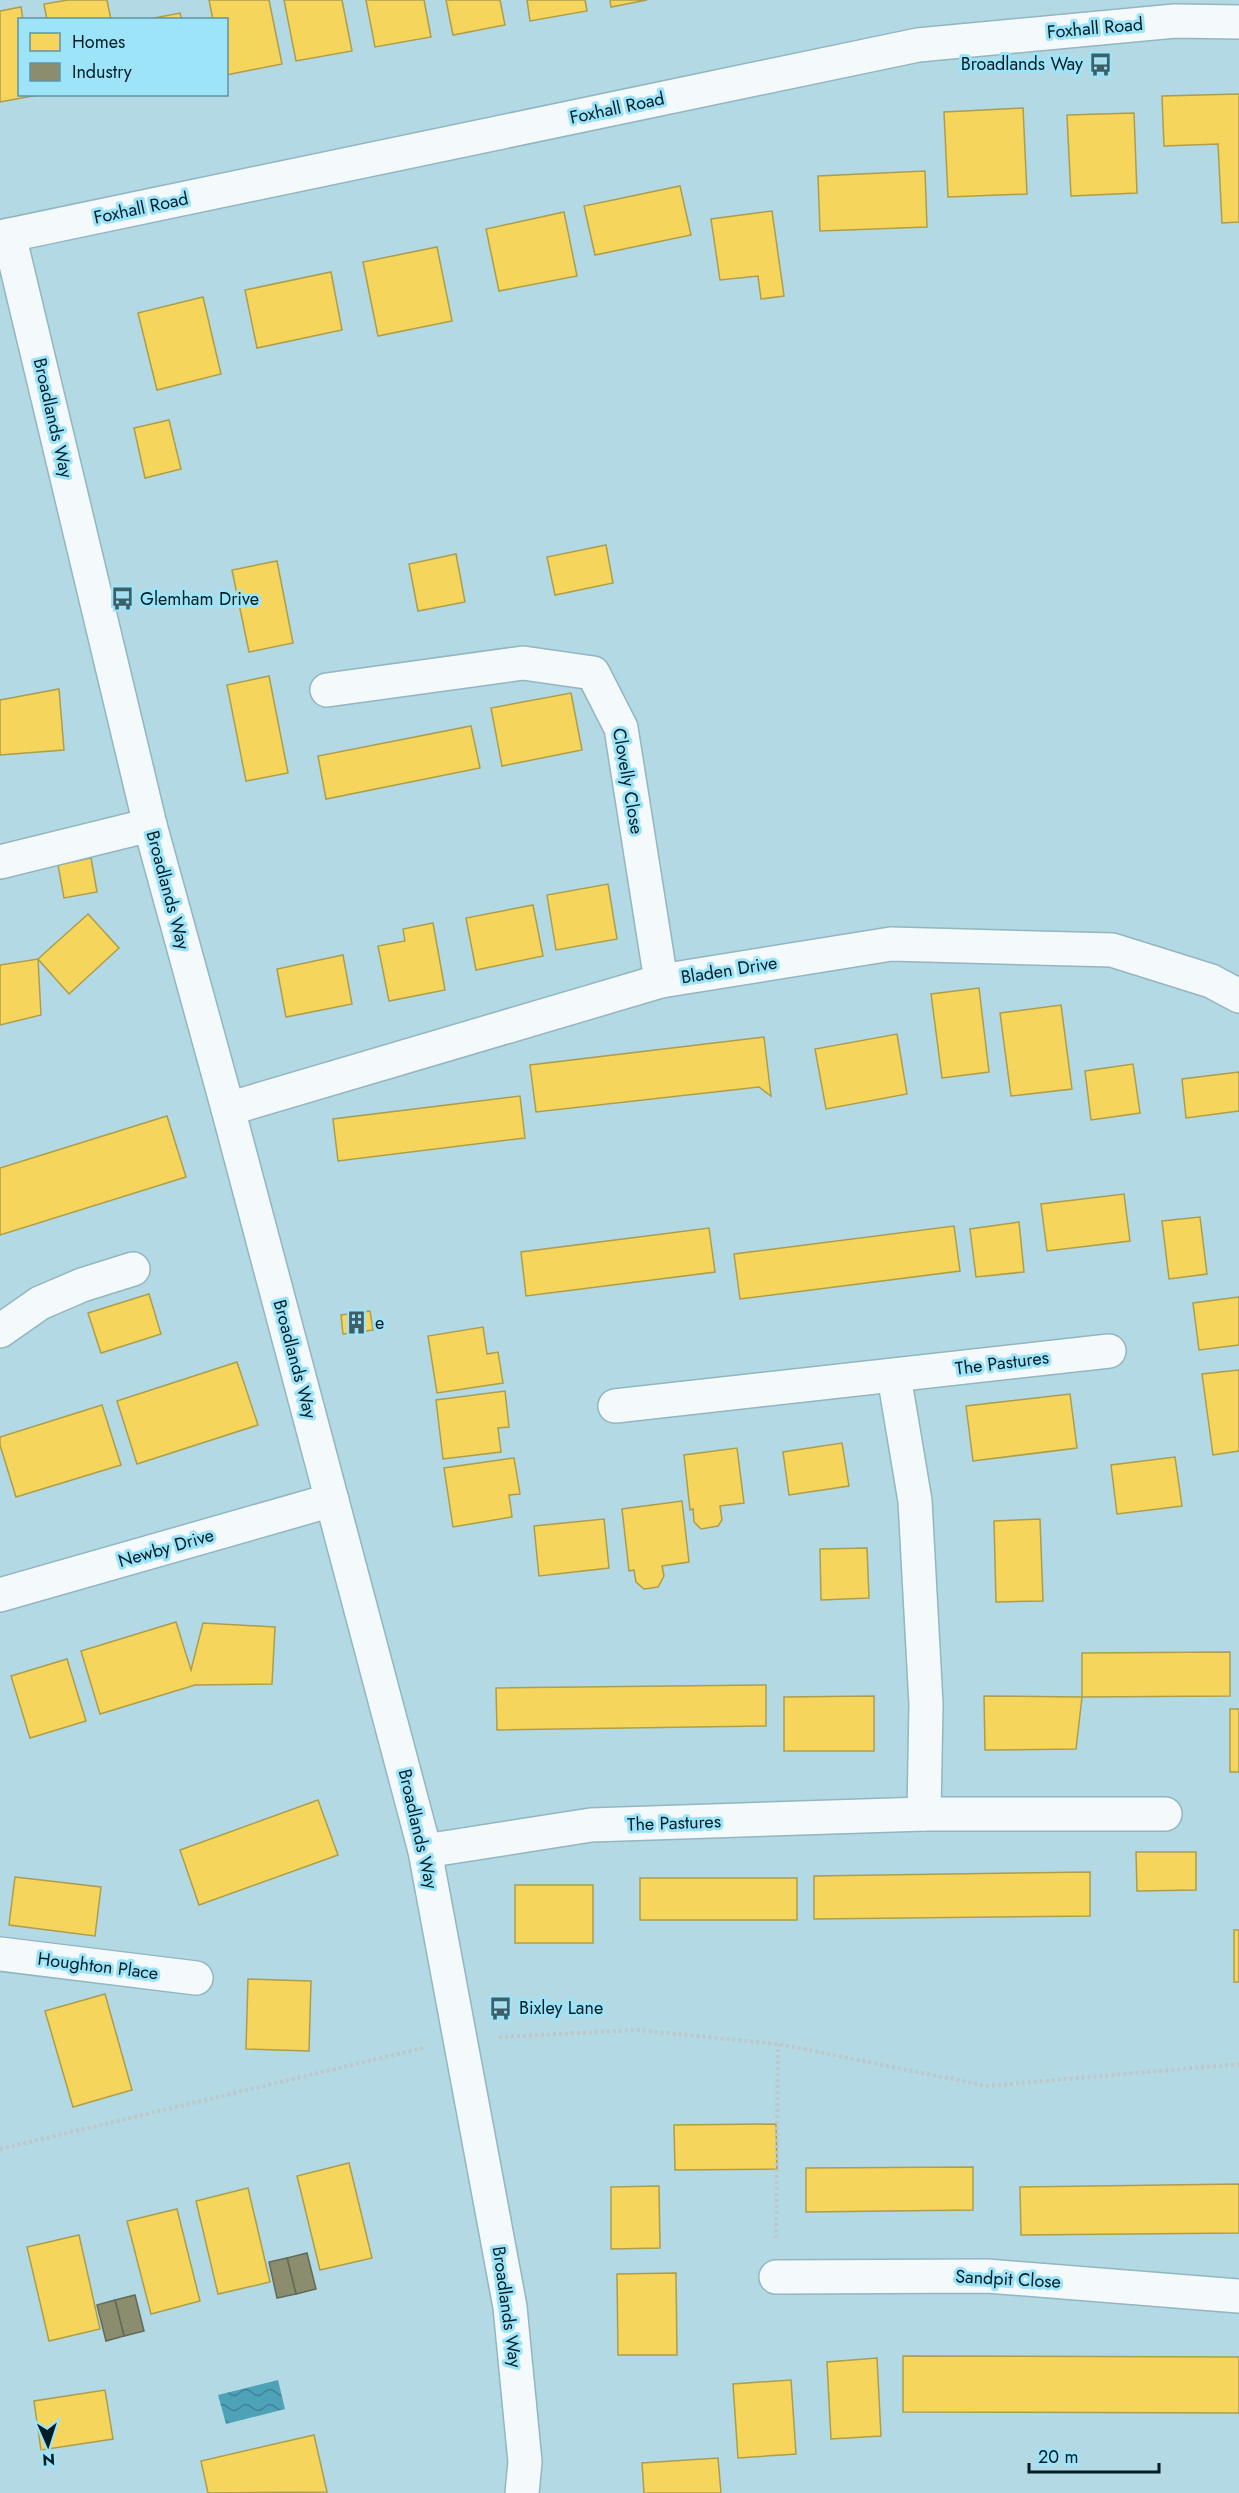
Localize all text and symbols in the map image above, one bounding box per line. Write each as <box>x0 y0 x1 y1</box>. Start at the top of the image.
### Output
street label: Foxhall Road <box>1046 11 1144 45</box>
legend <box>18 18 228 96</box>
text: Homes <box>72 29 125 55</box>
place label: Broadlands Way <box>961 51 1083 77</box>
bus stop icon: Broadlands Way <box>1088 51 1114 77</box>
text: Industry <box>72 59 132 85</box>
street label: Foxhall Road <box>567 85 667 131</box>
street label: Foxhall Road <box>91 185 191 231</box>
street label: Broadlands Way <box>27 355 79 481</box>
bus stop icon: Glemham Drive <box>109 586 135 612</box>
place label: Glemham Drive <box>140 586 259 612</box>
street label: Clovelly Close <box>606 726 650 836</box>
street label: Broadlands Way <box>140 828 196 953</box>
street label: Bladen Drive <box>679 950 779 990</box>
street label: Broadlands Way <box>267 1297 323 1422</box>
building icon: e <box>344 1310 370 1336</box>
place label: e <box>375 1310 384 1336</box>
street label: The Pastures <box>954 1344 1050 1382</box>
street label: Newby Drive <box>115 1522 217 1574</box>
street label: Broadlands Way <box>392 1766 444 1892</box>
street label: The Pastures <box>627 1808 721 1838</box>
street label: Houghton Place <box>36 1946 160 1986</box>
bus stop icon: Bixley Lane <box>488 1995 514 2021</box>
place label: Bixley Lane <box>519 1995 603 2021</box>
street label: Broadlands Way <box>486 2245 528 2369</box>
street label: Sandpit Close <box>955 2263 1061 2295</box>
north arrow <box>18 2415 78 2475</box>
scale bar <box>1029 2436 1160 2474</box>
text: 20 m <box>1038 2444 1078 2470</box>
text: N <box>42 2448 56 2471</box>

